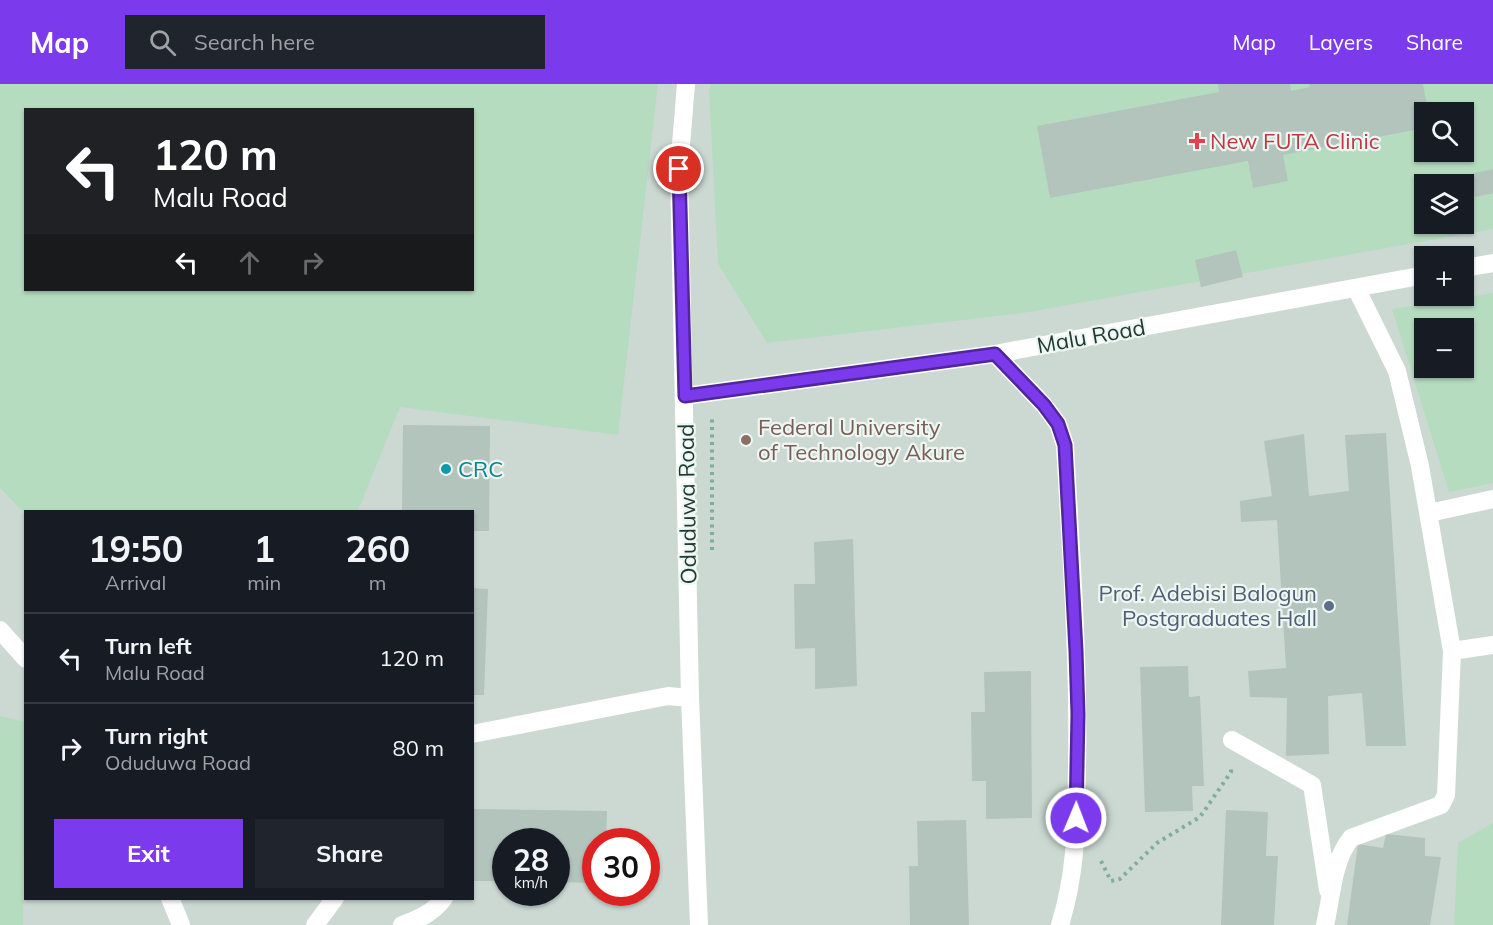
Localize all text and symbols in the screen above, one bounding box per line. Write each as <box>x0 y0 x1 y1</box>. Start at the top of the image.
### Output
search box <box>125 15 545 69</box>
text: Map <box>30 25 89 60</box>
icon: search <box>146 26 179 59</box>
text: Search here <box>194 28 315 56</box>
text: Map <box>1233 29 1276 55</box>
text: Layers <box>1309 29 1373 55</box>
text: Share <box>1406 29 1463 55</box>
map controls <box>1414 102 1474 378</box>
button: search <box>1414 102 1474 162</box>
place label: New FUTA Clinic <box>1210 127 1380 155</box>
text: 120 m <box>153 128 278 181</box>
icon: left <box>54 132 132 210</box>
marker: New FUTA Clinic <box>1188 132 1206 150</box>
pin <box>653 143 704 194</box>
icon: arrive <box>662 152 695 185</box>
button: layers <box>1414 174 1474 234</box>
text: Malu Road <box>153 180 288 214</box>
icon: left <box>170 246 203 279</box>
icon: ahead <box>233 246 266 279</box>
icon: right <box>296 246 329 279</box>
button: + <box>1414 246 1474 306</box>
street label: Malu Road <box>1035 313 1147 359</box>
button: − <box>1414 318 1474 378</box>
place label: Federal University of Technology Akure <box>758 413 965 466</box>
street label: Oduduwa Road <box>672 423 702 585</box>
marker: Federal University of Technology Akure <box>739 433 753 447</box>
place label: CRC <box>458 455 503 483</box>
marker: CRC <box>439 462 453 476</box>
text: 19:50 <box>88 526 183 571</box>
text: 1 <box>253 526 275 571</box>
text: 260 <box>345 526 410 571</box>
text: Arrival <box>105 570 166 595</box>
text: min <box>247 570 281 595</box>
text: m <box>369 570 386 595</box>
place label: Prof. Adebisi Balogun Postgraduates Hall <box>1099 579 1317 632</box>
marker: Prof. Adebisi Balogun Postgraduates Hall <box>1322 599 1336 613</box>
text: Turn left <box>105 632 192 660</box>
icon: left <box>54 642 87 675</box>
text: 120 m <box>379 644 444 672</box>
text: Malu Road <box>105 660 205 685</box>
text: Turn right <box>105 722 208 750</box>
icon: right <box>54 732 87 765</box>
text: 80 m <box>393 734 444 762</box>
text: Oduduwa Road <box>105 750 251 775</box>
position arrow <box>1044 786 1108 850</box>
button: Exit <box>54 819 243 888</box>
button: Share <box>255 819 444 888</box>
speed limit sign: 30 <box>582 828 660 906</box>
text: 28 <box>513 841 549 879</box>
text: km/h <box>514 873 548 892</box>

